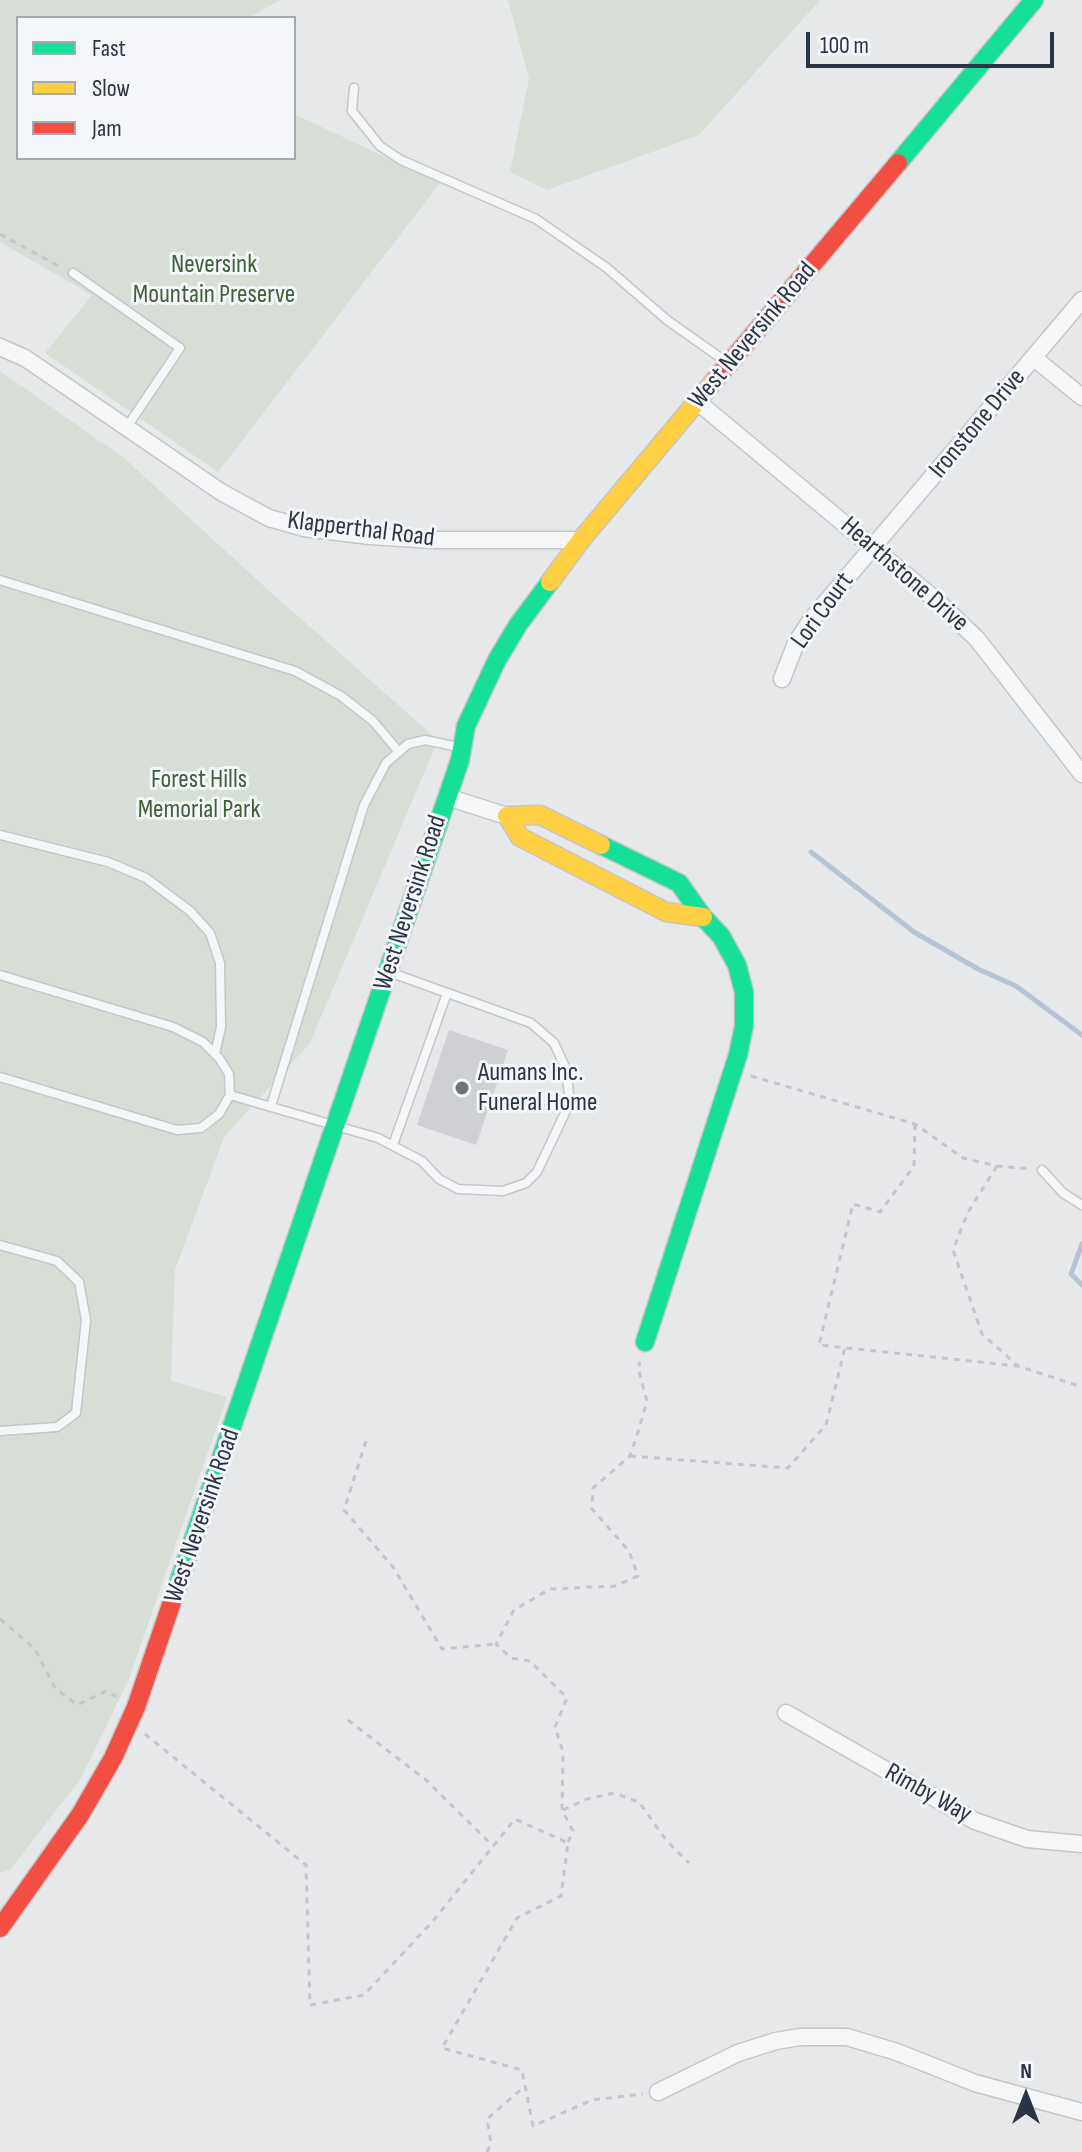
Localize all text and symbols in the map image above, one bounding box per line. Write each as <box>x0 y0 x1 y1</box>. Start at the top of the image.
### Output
legend <box>16 16 296 160</box>
scale bar <box>810 16 1058 66</box>
text: 100 m <box>820 31 869 60</box>
text: Fast <box>92 34 126 63</box>
text: Slow <box>92 74 130 103</box>
text: Jam <box>92 114 122 143</box>
park label: Neversink Mountain Preserve <box>133 249 295 310</box>
street label: West Neversink Road <box>683 256 823 416</box>
street label: Ironstone Drive <box>923 363 1033 485</box>
street label: Klapperthal Road <box>286 506 436 554</box>
street label: Hearthstone Drive <box>834 511 974 639</box>
street label: Lori Court <box>785 567 861 655</box>
park label: Forest Hills Memorial Park <box>138 764 260 826</box>
street label: West Neversink Road <box>368 812 454 994</box>
place label: Aumans Inc. Funeral Home <box>478 1057 597 1118</box>
marker: Aumans Inc. Funeral Home <box>453 1079 471 1097</box>
street label: West Neversink Road <box>159 1425 247 1607</box>
street label: Rimby Way <box>879 1757 977 1831</box>
north arrow <box>986 2056 1066 2136</box>
text: N <box>1020 2058 1032 2085</box>

